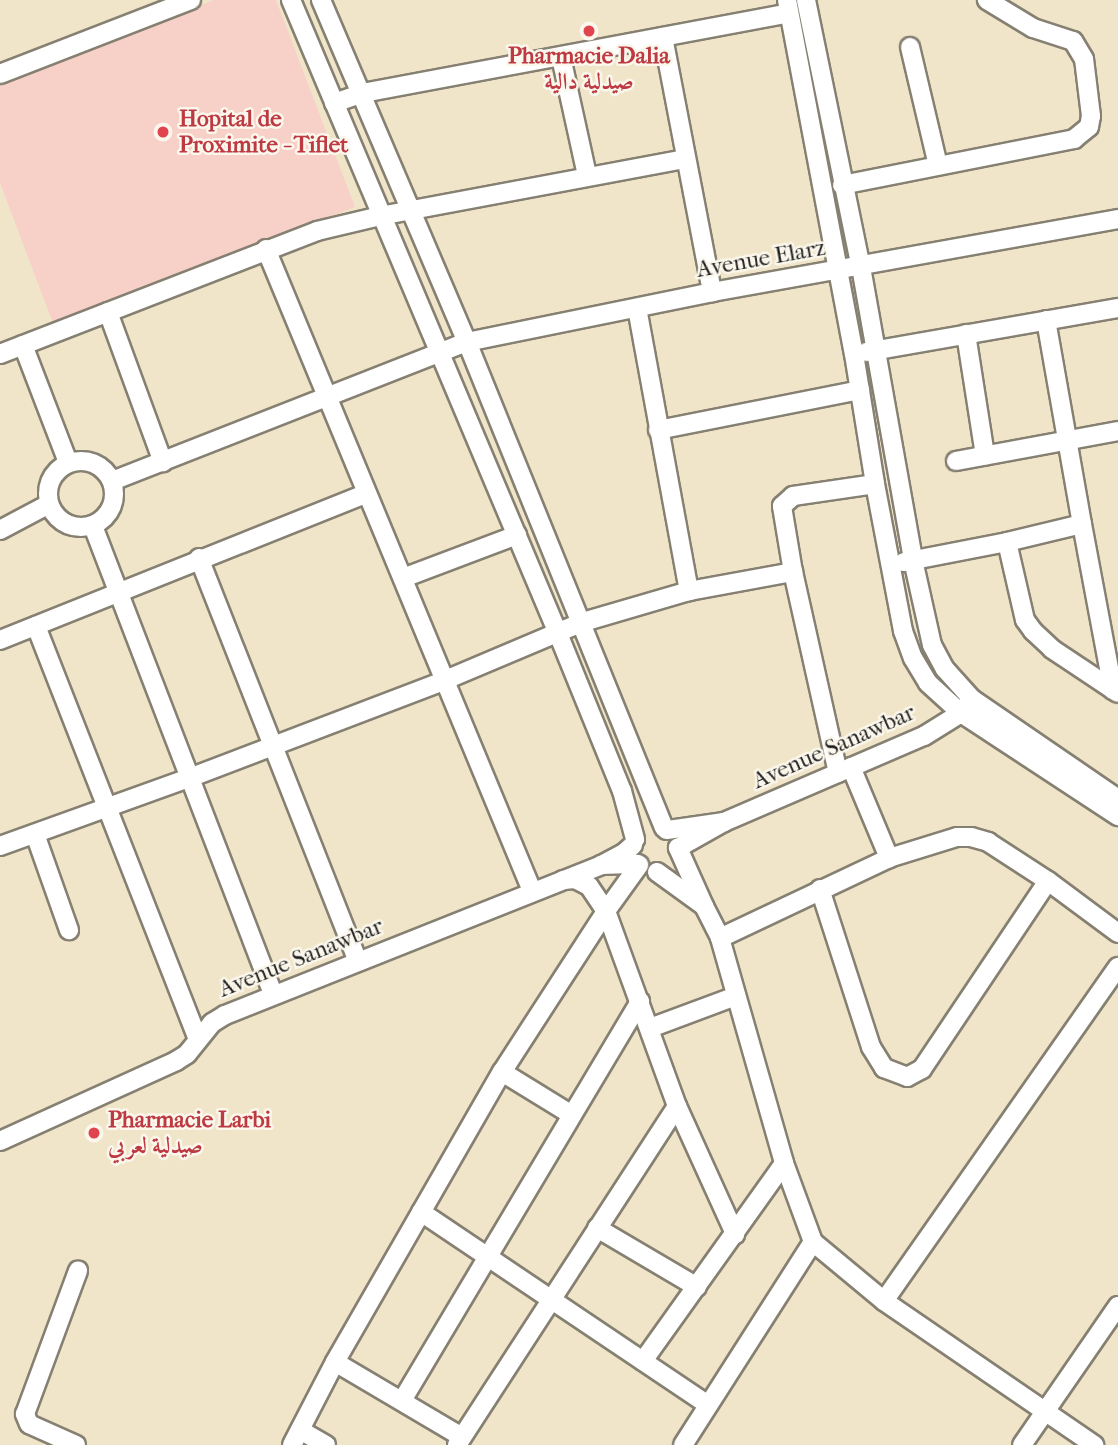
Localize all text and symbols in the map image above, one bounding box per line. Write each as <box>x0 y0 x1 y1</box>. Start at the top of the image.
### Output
marker: Pharmacie Dalia صيدلية دالية <box>581 23 597 39</box>
place label: Pharmacie Dalia صيدلية دالية <box>508 42 670 96</box>
place label: Hopital de Proximite - Tiflet <box>179 105 348 159</box>
marker: Hopital de Proximite - Tiflet <box>153 122 173 142</box>
street label: Avenue Elarz <box>695 234 827 284</box>
street label: Avenue Sanawbar <box>749 699 919 795</box>
street label: Avenue Sanawbar <box>215 912 387 1004</box>
place label: Pharmacie Larbi صيدلية لعربي <box>108 1106 271 1160</box>
marker: Pharmacie Larbi صيدلية لعربي <box>86 1125 102 1141</box>

